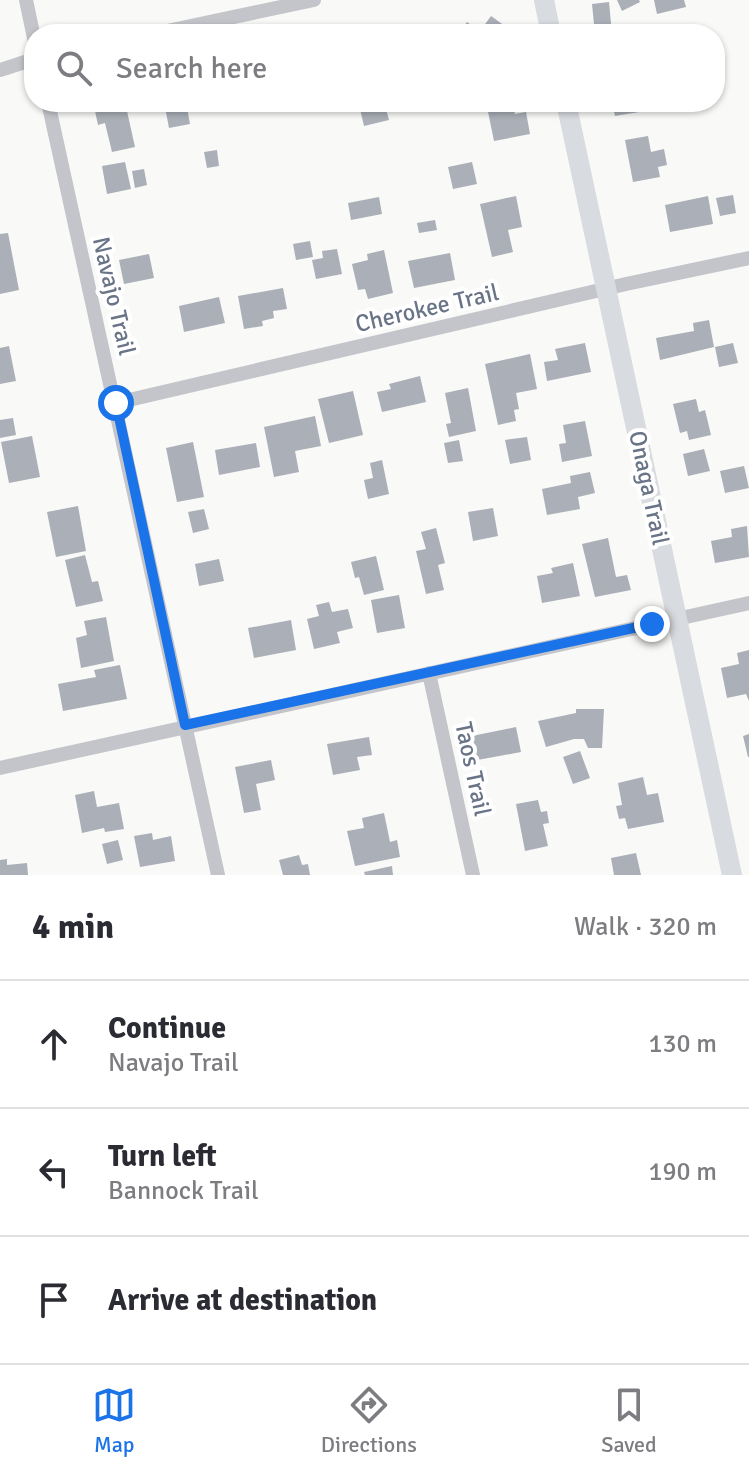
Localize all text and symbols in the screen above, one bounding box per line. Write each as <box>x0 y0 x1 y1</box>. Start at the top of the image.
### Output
search box <box>24 24 725 112</box>
icon: search <box>52 46 96 90</box>
text: Search here <box>116 50 267 87</box>
street label: Navajo Trail <box>86 234 142 358</box>
street label: Cherokee Trail <box>352 277 502 339</box>
route start <box>98 385 134 421</box>
street label: Onaga Trail <box>622 428 676 548</box>
route end <box>634 606 670 642</box>
street label: Taos Trail <box>448 719 498 819</box>
text: 4 min <box>32 906 114 948</box>
text: Walk · 320 m <box>574 911 717 943</box>
text: Continue <box>108 1010 226 1047</box>
icon: ahead <box>32 1022 76 1066</box>
text: 130 m <box>648 1028 717 1060</box>
text: Navajo Trail <box>108 1047 239 1079</box>
text: Turn left <box>108 1138 217 1175</box>
icon: left <box>32 1150 76 1194</box>
text: 190 m <box>648 1156 717 1188</box>
text: Bannock Trail <box>108 1175 259 1207</box>
icon: arrive <box>32 1278 76 1322</box>
text: Arrive at destination <box>108 1282 377 1319</box>
tab: Map <box>92 1383 136 1458</box>
tab: Directions <box>321 1383 417 1458</box>
tab: Saved <box>601 1383 657 1458</box>

